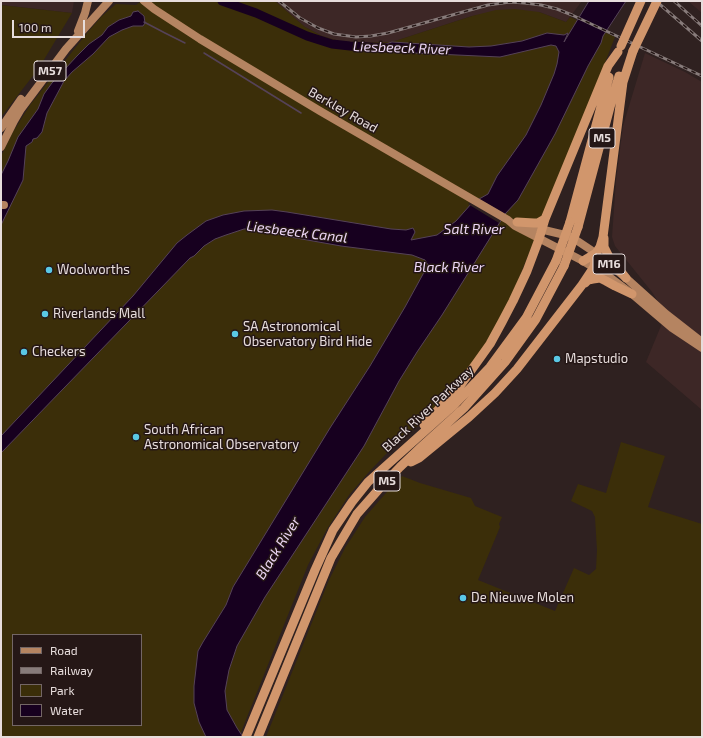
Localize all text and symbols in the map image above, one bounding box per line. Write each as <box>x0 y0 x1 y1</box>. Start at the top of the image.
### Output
scale bar <box>14 12 87 38</box>
text: 100 m <box>19 20 51 34</box>
water label: Liesbeeck River <box>353 38 451 58</box>
road number: M57 <box>34 61 66 81</box>
street label: Berkley Road <box>306 84 380 136</box>
road number: M5 <box>589 128 615 148</box>
water label: Liesbeeck Canal <box>246 217 348 247</box>
water label: Salt River <box>444 221 504 237</box>
road number: M16 <box>593 254 625 274</box>
water label: Black River <box>414 259 484 275</box>
place label: Woolworths <box>57 262 130 278</box>
marker: Woolworths <box>44 265 54 275</box>
place label: Riverlands Mall <box>53 306 145 322</box>
marker: Riverlands Mall <box>40 309 50 319</box>
place label: SA Astronomical Observatory Bird Hide <box>243 319 372 350</box>
marker: SA Astronomical Observatory Bird Hide <box>230 329 240 339</box>
place label: Checkers <box>32 344 86 360</box>
marker: Checkers <box>19 347 29 357</box>
place label: Mapstudio <box>565 351 628 367</box>
marker: Mapstudio <box>552 354 562 364</box>
street label: Black River Parkway <box>379 363 477 455</box>
place label: South African Astronomical Observatory <box>144 422 299 453</box>
marker: South African Astronomical Observatory <box>131 432 141 442</box>
road number: M5 <box>374 471 400 491</box>
water label: Black River <box>252 514 304 582</box>
place label: De Nieuwe Molen <box>471 590 574 606</box>
marker: De Nieuwe Molen <box>458 593 468 603</box>
legend <box>12 634 142 726</box>
text: Road <box>50 643 78 657</box>
text: Railway <box>50 663 93 677</box>
text: Park <box>50 683 75 697</box>
text: Water <box>50 703 84 717</box>

